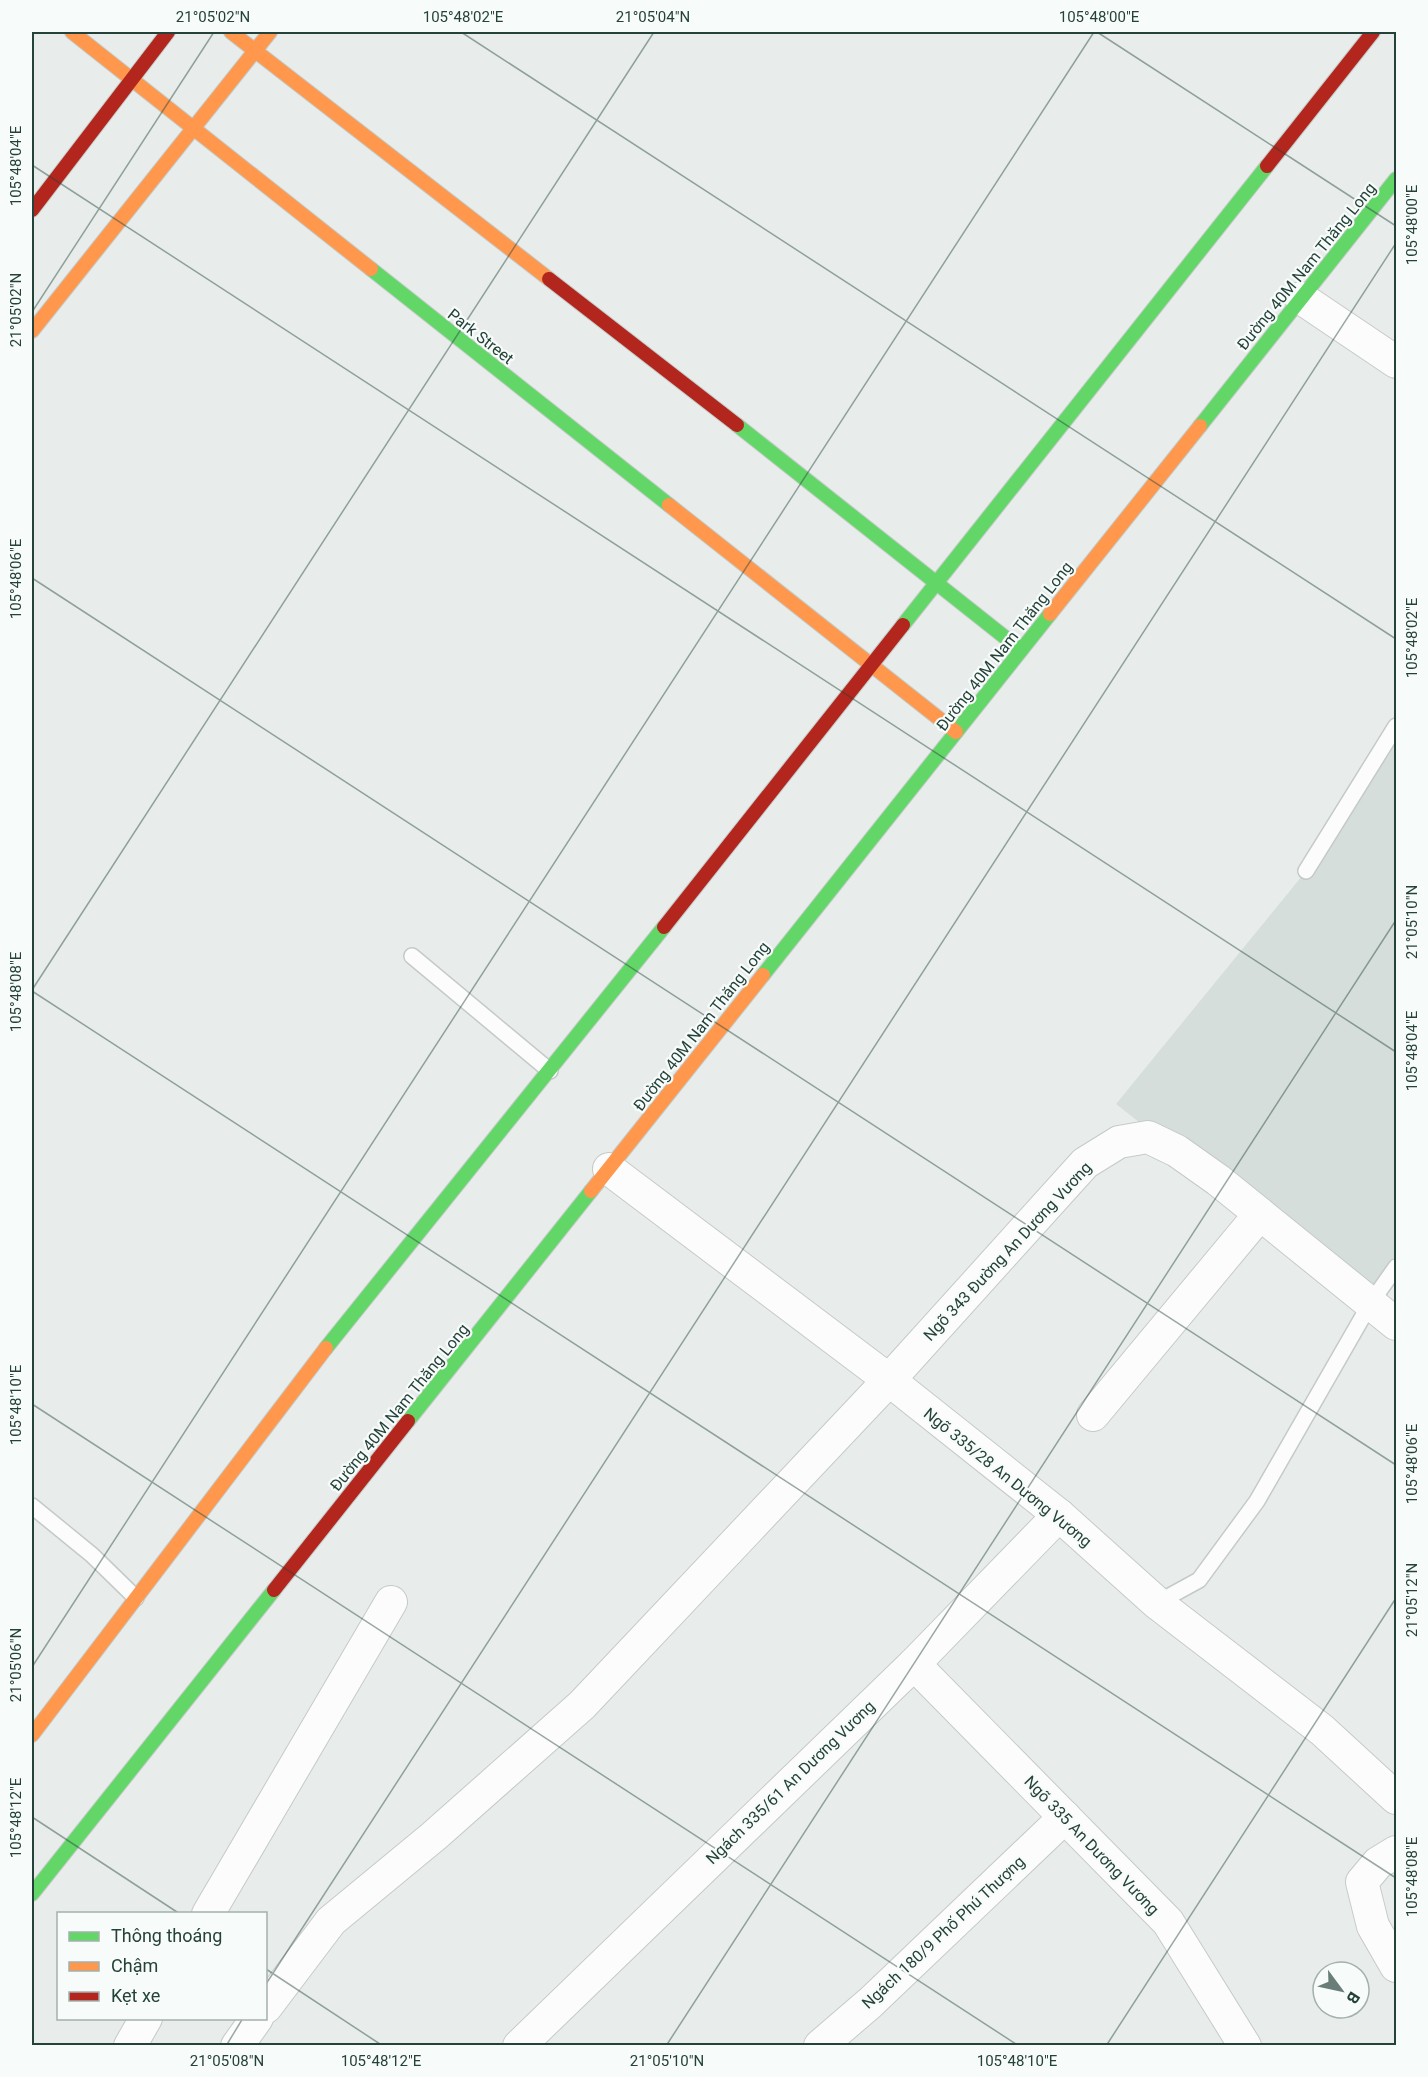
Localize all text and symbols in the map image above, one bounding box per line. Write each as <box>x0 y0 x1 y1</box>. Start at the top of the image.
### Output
text: 21°05'02"N <box>176 8 250 26</box>
text: 105°48'02"E <box>423 8 504 26</box>
text: 21°05'04"N <box>616 8 690 26</box>
text: 105°48'00"E <box>1059 8 1140 26</box>
text: 105°48'04"E <box>7 125 25 206</box>
street label: Đường 40M Nam Thăng Long <box>1233 179 1380 354</box>
text: 105°48'00"E <box>1403 184 1421 265</box>
text: 21°05'02"N <box>7 273 25 347</box>
street label: Park Street <box>444 305 517 368</box>
text: 105°48'06"E <box>7 538 25 619</box>
street label: Đường 40M Nam Thăng Long <box>932 558 1076 735</box>
text: 105°48'02"E <box>1403 597 1421 678</box>
text: 21°05'10"N <box>1403 885 1421 959</box>
street label: Đường 40M Nam Thăng Long <box>629 938 773 1115</box>
text: 105°48'08"E <box>7 951 25 1032</box>
text: 105°48'04"E <box>1403 1010 1421 1091</box>
street label: Ngõ 343 Đường An Dương Vương <box>919 1158 1095 1345</box>
street label: Đường 40M Nam Thăng Long <box>326 1320 473 1495</box>
text: 105°48'10"E <box>7 1364 25 1445</box>
street label: Ngõ 335/28 An Dương Vương <box>920 1404 1095 1551</box>
text: 105°48'06"E <box>1403 1423 1421 1504</box>
text: 21°05'12"N <box>1403 1563 1421 1637</box>
text: 21°05'06"N <box>7 1628 25 1702</box>
street label: Ngách 335/61 An Dương Vương <box>702 1697 879 1868</box>
street label: Ngõ 335 An Dương Vương <box>1020 1772 1163 1919</box>
text: 105°48'12"E <box>7 1777 25 1858</box>
text: 105°48'08"E <box>1403 1836 1421 1917</box>
street label: Ngách 180/9 Phố Phú Thượng <box>858 1852 1029 2013</box>
legend <box>57 1912 267 2020</box>
text: Thông thoáng <box>111 1925 222 1946</box>
text: Chậm <box>111 1955 158 1976</box>
north arrow <box>1311 1960 1371 2020</box>
text: Kẹt xe <box>111 1985 160 2006</box>
text: B <box>1342 1988 1364 2007</box>
text: 21°05'08"N <box>190 2052 264 2070</box>
text: 105°48'12"E <box>341 2052 422 2070</box>
text: 21°05'10"N <box>630 2052 704 2070</box>
text: 105°48'10"E <box>977 2052 1058 2070</box>

